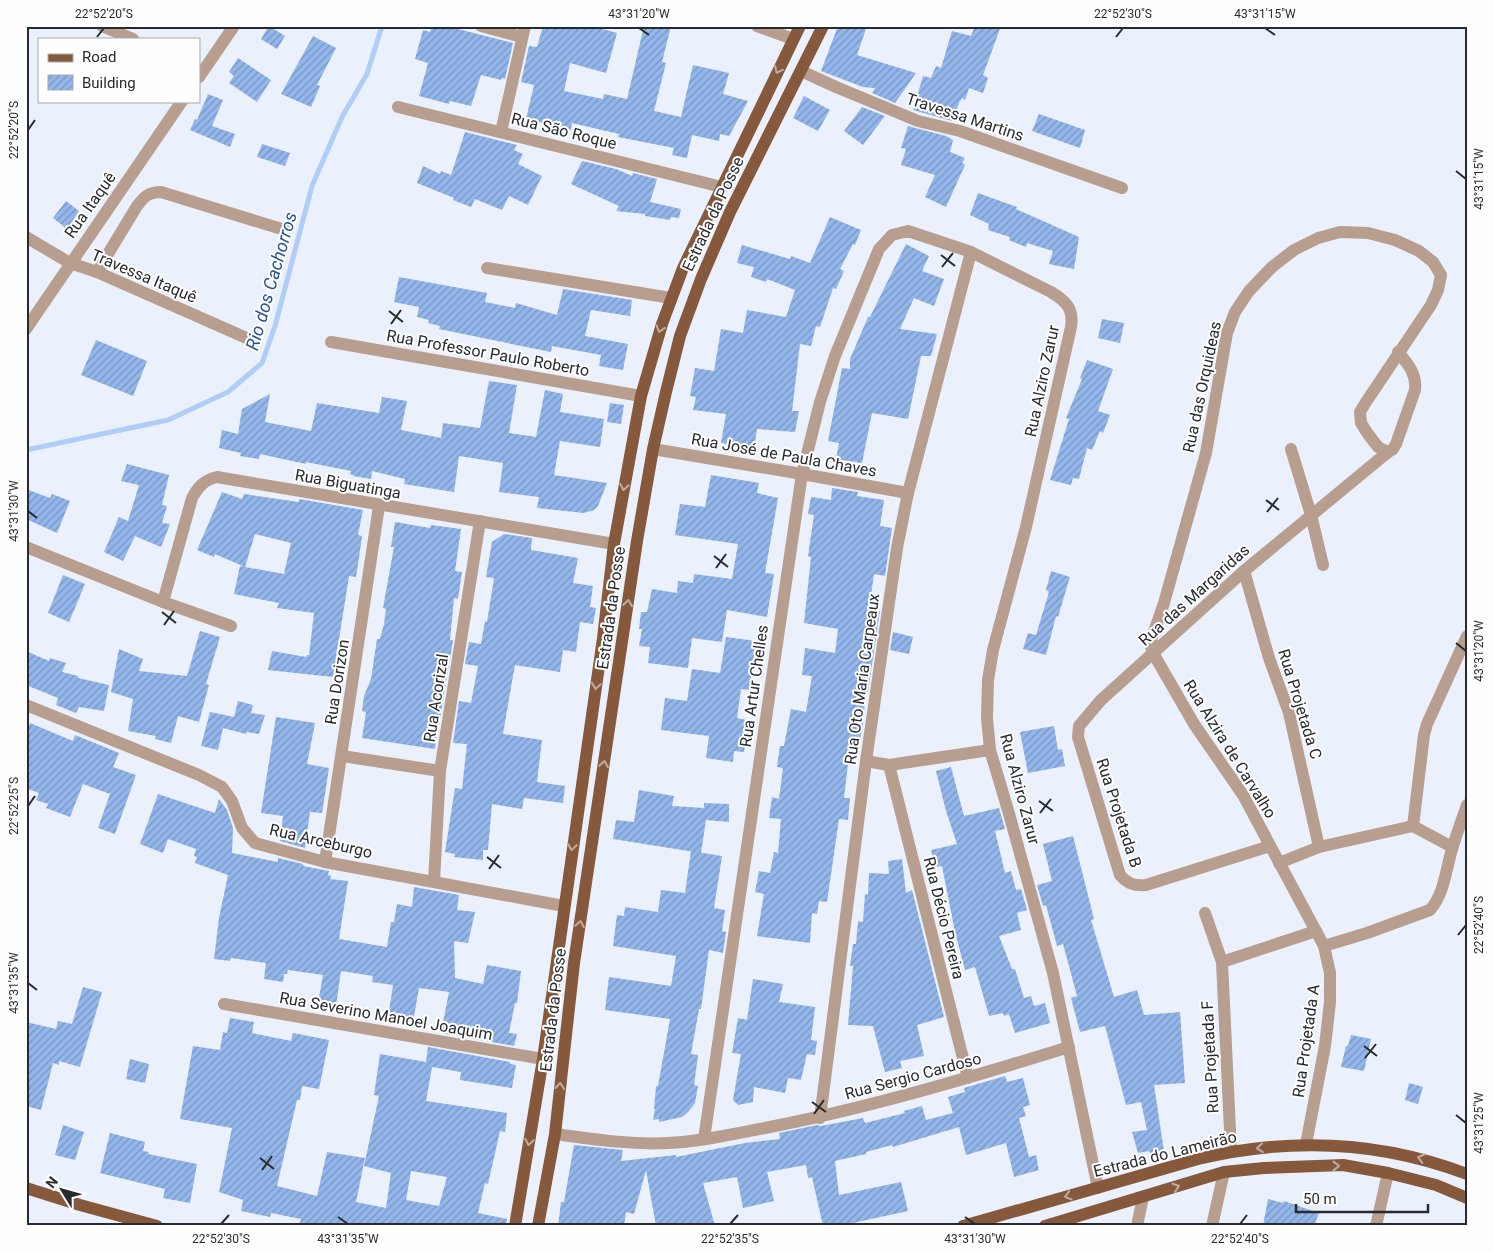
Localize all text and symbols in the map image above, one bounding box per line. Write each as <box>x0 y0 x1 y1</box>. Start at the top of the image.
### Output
text: 22°52'20"S <box>75 7 133 21</box>
text: 43°31'20"W <box>608 7 670 21</box>
text: 22°52'30"S <box>1094 7 1152 21</box>
text: 43°31'15"W <box>1234 7 1296 21</box>
legend <box>38 38 200 102</box>
text: Road <box>82 48 116 66</box>
one-way arrow <box>774 65 784 74</box>
text: Building <box>82 74 136 92</box>
street label: Travessa Martins <box>904 89 1026 145</box>
text: 22°52'20"S <box>7 101 21 159</box>
street label: Rua São Roque <box>509 109 619 153</box>
text: 43°31'15"W <box>1472 148 1486 210</box>
street label: Estrada da Posse <box>678 154 748 274</box>
street label: Rua Itaquê <box>60 168 120 242</box>
water label: Rio dos Cachorros <box>241 209 301 353</box>
street label: Travessa Itaquê <box>88 245 200 307</box>
street label: Rua das Orquideas <box>1179 320 1225 454</box>
street label: Rua Alziro Zarur <box>1021 323 1063 439</box>
one-way arrow <box>656 325 666 333</box>
street label: Rua Professor Paulo Roberto <box>385 326 591 380</box>
street label: Rua José de Paula Chaves <box>690 429 878 481</box>
street label: Rua Biguatinga <box>293 465 403 503</box>
text: 43°31'30"W <box>7 480 21 542</box>
one-way arrow <box>619 483 629 492</box>
street label: Rua das Margaridas <box>1135 540 1253 650</box>
street label: Estrada da Posse <box>593 545 629 671</box>
street label: Rua Oto Maria Carpeaux <box>841 592 883 766</box>
one-way arrow <box>622 599 633 607</box>
text: 43°31'20"W <box>1472 620 1486 682</box>
street label: Rua Artur Chelles <box>736 624 772 748</box>
street label: Rua Dorizon <box>321 638 353 726</box>
street label: Rua Projetada C <box>1274 647 1326 761</box>
street label: Rua Acorizal <box>420 652 452 744</box>
street label: Rua Alzira de Carvalho <box>1180 676 1280 822</box>
one-way arrow <box>591 683 602 691</box>
street label: Rua Alziro Zarur <box>996 732 1044 847</box>
street label: Rua Projetada B <box>1092 756 1146 870</box>
one-way arrow <box>598 759 609 767</box>
text: 22°52'25"S <box>7 777 21 835</box>
street label: Rua Arceburgo <box>268 820 374 862</box>
one-way arrow <box>568 843 578 851</box>
street label: Rua Décio Pereira <box>920 855 968 981</box>
text: 22°52'40"S <box>1472 896 1486 954</box>
one-way arrow <box>574 920 584 929</box>
street label: Estrada da Posse <box>536 947 570 1073</box>
text: 43°31'35"W <box>7 952 21 1014</box>
street label: Rua Projetada A <box>1289 983 1323 1099</box>
street label: Rua Severino Manoel Joaquim <box>278 988 494 1044</box>
street label: Rua Projetada F <box>1198 1000 1222 1114</box>
street label: Rua Sergio Cardoso <box>843 1049 983 1103</box>
one-way arrow <box>554 1081 565 1089</box>
text: 43°31'25"W <box>1472 1092 1486 1154</box>
street label: Estrada do Lameirão <box>1091 1127 1239 1181</box>
one-way arrow <box>525 1138 535 1146</box>
one-way arrow <box>1255 1142 1263 1153</box>
one-way arrow <box>1416 1153 1425 1164</box>
one-way arrow <box>1332 1161 1340 1171</box>
north arrow <box>38 1164 88 1214</box>
text: N <box>42 1173 61 1191</box>
one-way arrow <box>1171 1182 1179 1192</box>
scale bar <box>1296 1182 1428 1214</box>
one-way arrow <box>1064 1190 1073 1201</box>
text: 50 m <box>1303 1190 1337 1208</box>
text: 22°52'30"S <box>192 1232 250 1246</box>
text: 43°31'35"W <box>317 1232 379 1246</box>
text: 22°52'35"S <box>701 1232 759 1246</box>
text: 43°31'30"W <box>944 1232 1006 1246</box>
text: 22°52'40"S <box>1211 1232 1269 1246</box>

